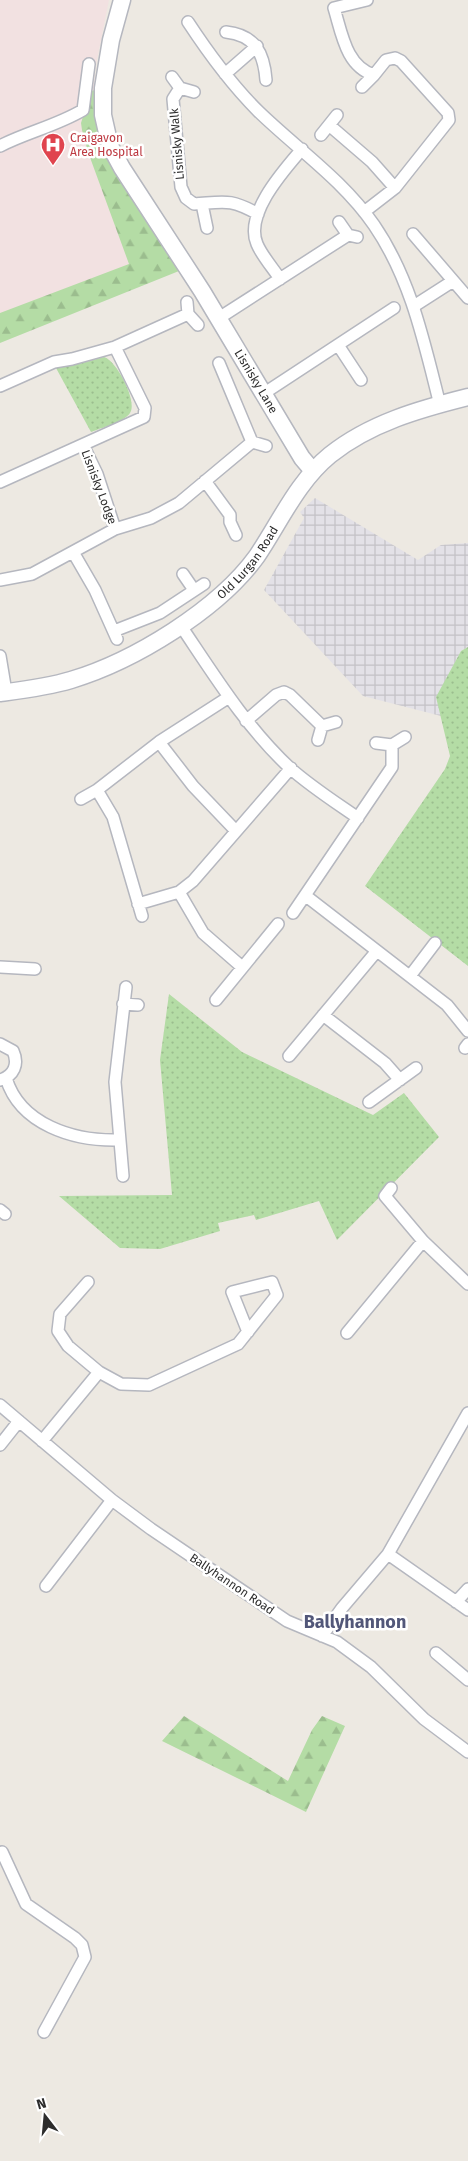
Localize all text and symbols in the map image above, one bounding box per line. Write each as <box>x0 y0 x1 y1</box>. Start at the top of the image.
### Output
street label: Lisnisky Walk <box>167 107 187 180</box>
place label: Craigavon Area Hospital <box>70 131 143 159</box>
hospital icon: Craigavon Area Hospital <box>40 132 66 166</box>
street label: Lisnisky Lane <box>232 347 281 416</box>
street label: Lisnisky Lodge <box>78 448 120 526</box>
street label: Old Lurgan Road <box>214 524 281 602</box>
street label: Ballyhannon Road <box>187 1551 277 1617</box>
district label: Ballyhannon <box>304 1611 406 1633</box>
north arrow <box>20 2091 70 2141</box>
text: N <box>35 2095 48 2113</box>

